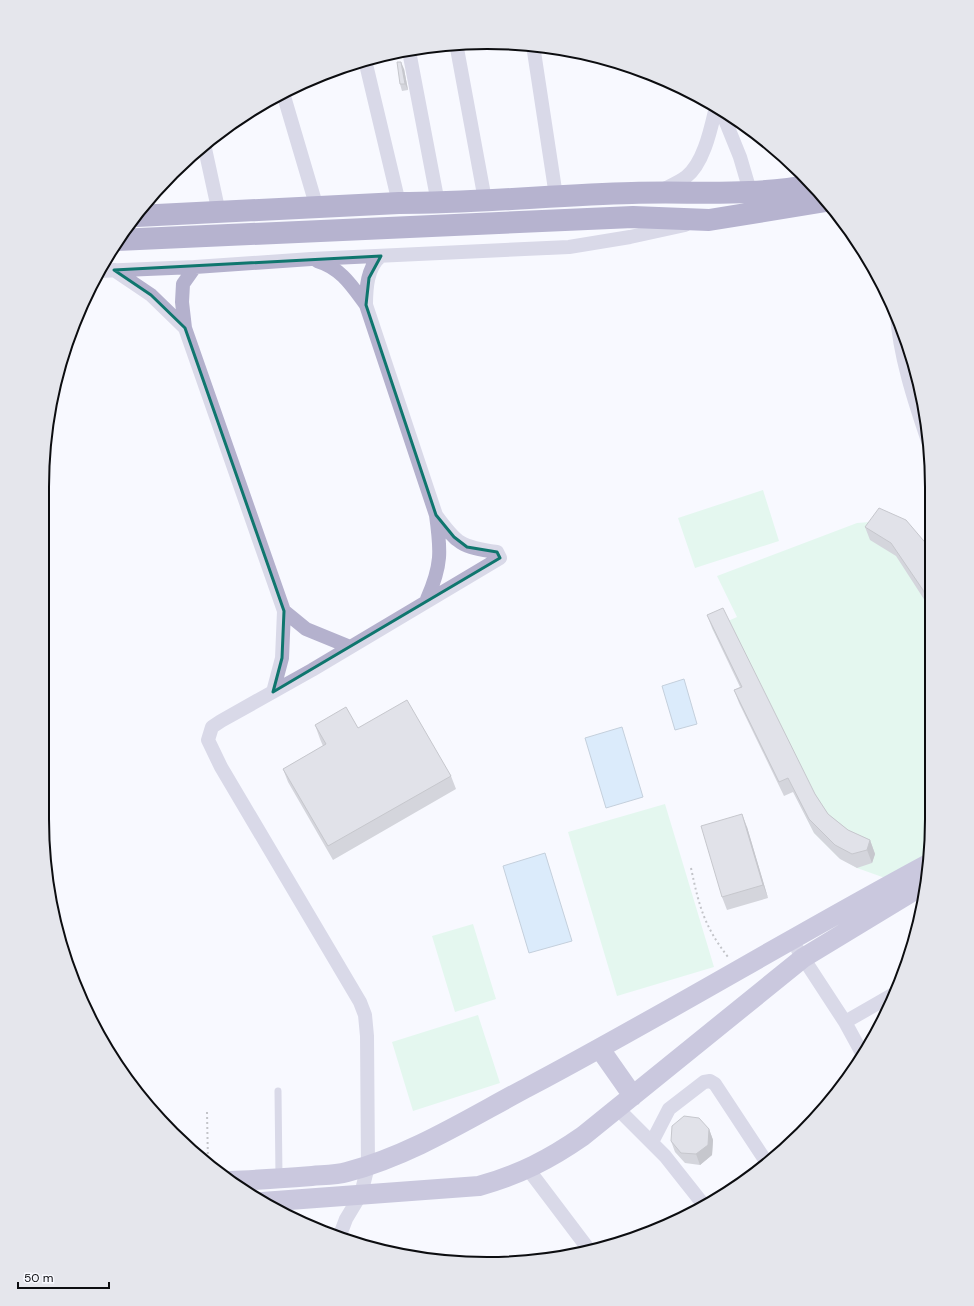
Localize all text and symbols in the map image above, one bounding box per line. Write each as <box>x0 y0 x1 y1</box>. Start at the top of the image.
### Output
scale bar <box>18 1264 109 1290</box>
text: 50 m <box>24 1270 53 1286</box>

